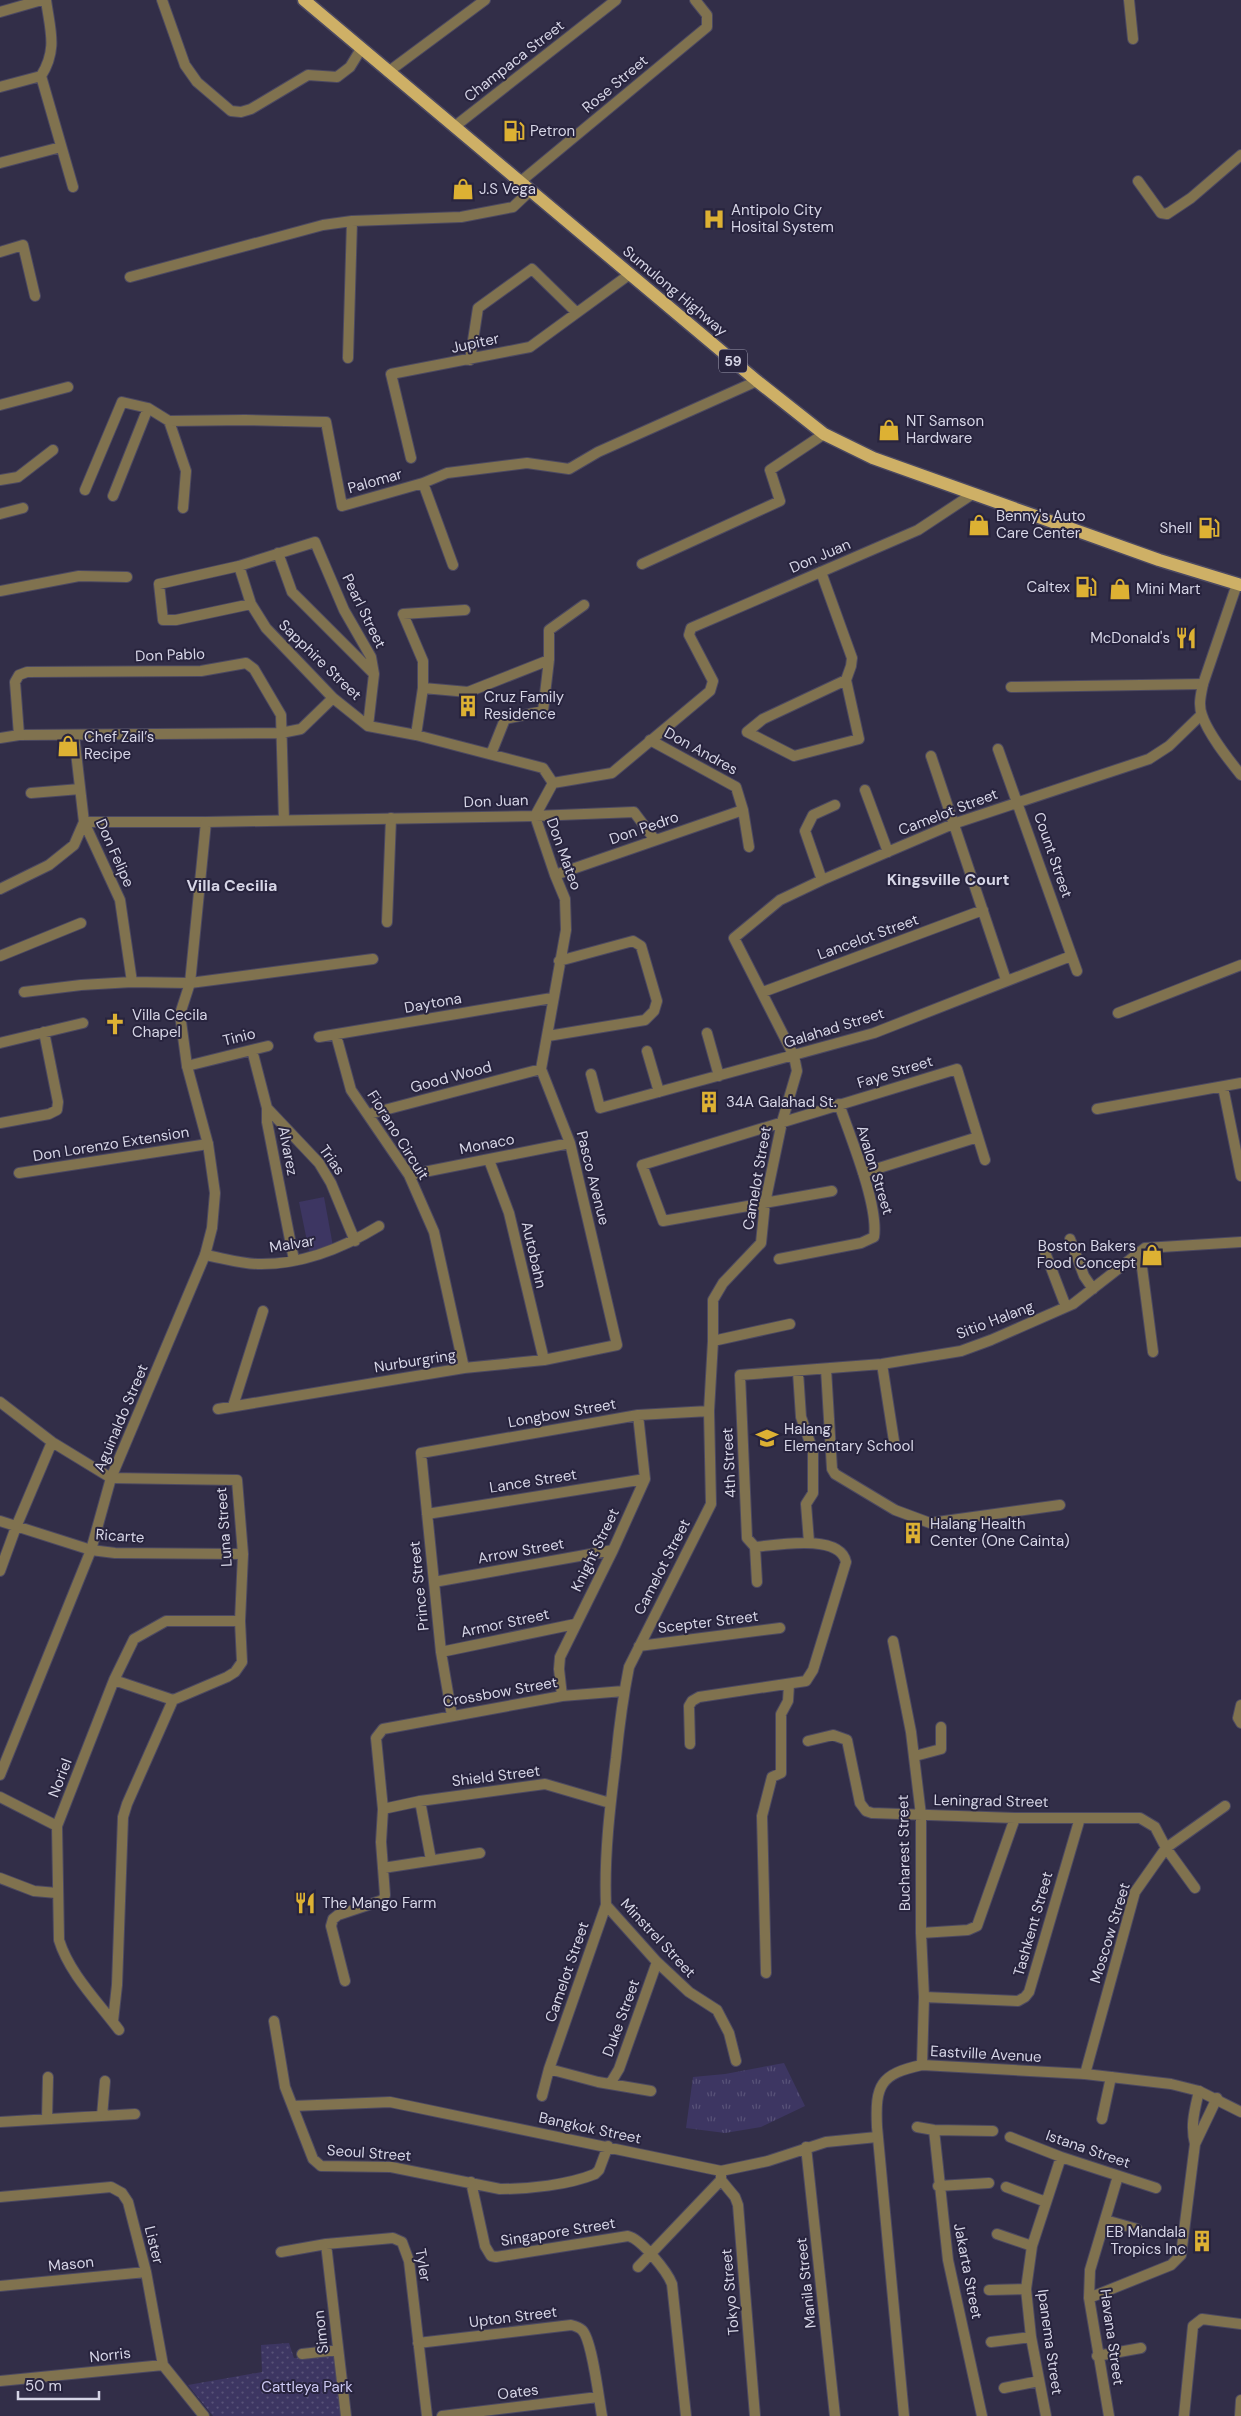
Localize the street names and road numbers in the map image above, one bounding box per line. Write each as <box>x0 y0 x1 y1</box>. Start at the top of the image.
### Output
street label: Champaca Street <box>460 16 568 106</box>
street label: Rose Street <box>578 51 652 117</box>
street label: Sumulong Highway <box>618 241 732 341</box>
street label: Jupiter <box>449 328 501 358</box>
road number: 59 <box>719 350 747 372</box>
street label: Palomar <box>345 464 405 498</box>
street label: Don Juan <box>786 534 854 578</box>
street label: Pearl Street <box>337 571 391 652</box>
street label: Sapphire Street <box>274 615 366 705</box>
street label: Don Pablo <box>135 644 205 666</box>
street label: Don Andres <box>661 723 741 779</box>
street label: Camelot Street <box>895 784 1001 840</box>
street label: Don Juan <box>463 790 529 812</box>
street label: Don Pedro <box>607 807 681 849</box>
street label: Count Street <box>1029 810 1077 901</box>
street label: Don Mateo <box>542 815 586 893</box>
street label: Don Felipe <box>91 816 139 890</box>
street label: Lancelot Street <box>815 909 921 965</box>
street label: Daytona <box>403 988 463 1018</box>
street label: Galahad Street <box>781 1003 887 1053</box>
street label: Tinio <box>221 1023 258 1051</box>
street label: Faye Street <box>855 1051 935 1093</box>
street label: Good Wood <box>408 1057 494 1097</box>
street label: Fiorano Circuit <box>362 1086 434 1184</box>
street label: Don Lorenzo Extension <box>32 1122 190 1166</box>
street label: Avalon Street <box>852 1123 898 1217</box>
street label: Camelot Street <box>738 1124 776 1232</box>
street label: Alvarez <box>273 1125 303 1177</box>
street label: Monaco <box>458 1129 516 1159</box>
street label: Pasco Avenue <box>572 1129 614 1227</box>
street label: Trias <box>315 1141 349 1179</box>
street label: Autobahn <box>517 1220 551 1290</box>
street label: Malvar <box>268 1231 316 1257</box>
street label: Sitio Halang <box>953 1296 1037 1344</box>
street label: Nurburgring <box>373 1345 457 1377</box>
street label: Aguinaldo Street <box>89 1361 153 1475</box>
street label: Longbow Street <box>506 1394 618 1432</box>
street label: 4th Street <box>717 1427 741 1499</box>
street label: Lance Street <box>488 1464 578 1498</box>
street label: Luna Street <box>211 1486 237 1567</box>
street label: Knight Street <box>566 1505 624 1595</box>
street label: Camelot Street <box>629 1516 695 1618</box>
street label: Ricarte <box>95 1524 145 1548</box>
street label: Arrow Street <box>476 1534 566 1568</box>
street label: Prince Street <box>404 1540 434 1632</box>
street label: Armor Street <box>459 1604 551 1642</box>
street label: Scepter Street <box>657 1606 760 1638</box>
street label: Crossbow Street <box>441 1672 559 1712</box>
street label: Noriel <box>43 1756 77 1800</box>
street label: Shield Street <box>451 1761 541 1791</box>
street label: Leningrad Street <box>933 1790 1049 1812</box>
street label: Bucharest Street <box>893 1795 915 1911</box>
street label: Tashkent Street <box>1008 1869 1058 1979</box>
street label: Moscow Street <box>1085 1880 1135 1986</box>
street label: Minstrel Street <box>616 1894 700 1982</box>
street label: Camelot Street <box>540 1919 594 2025</box>
street label: Duke Street <box>598 1976 644 2059</box>
street label: Eastville Avenue <box>930 2041 1042 2067</box>
street label: Bangkok Street <box>537 2107 643 2149</box>
street label: Istana Street <box>1043 2125 1133 2173</box>
street label: Seoul Street <box>326 2140 412 2166</box>
street label: Singapore Street <box>499 2213 617 2251</box>
street label: Jakarta Street <box>949 2221 987 2321</box>
street label: Lister <box>140 2224 168 2267</box>
street label: Manila Street <box>791 2237 821 2329</box>
street label: Tyler <box>410 2247 436 2284</box>
street label: Tokyo Street <box>716 2248 744 2336</box>
street label: Mason <box>47 2252 95 2276</box>
street label: Ipanema Street <box>1033 2288 1067 2396</box>
street label: Havana Street <box>1095 2288 1129 2387</box>
street label: Upton Street <box>468 2302 558 2332</box>
street label: Simon <box>309 2309 333 2355</box>
street label: Norris <box>88 2343 132 2367</box>
street label: Oates <box>496 2380 540 2404</box>

